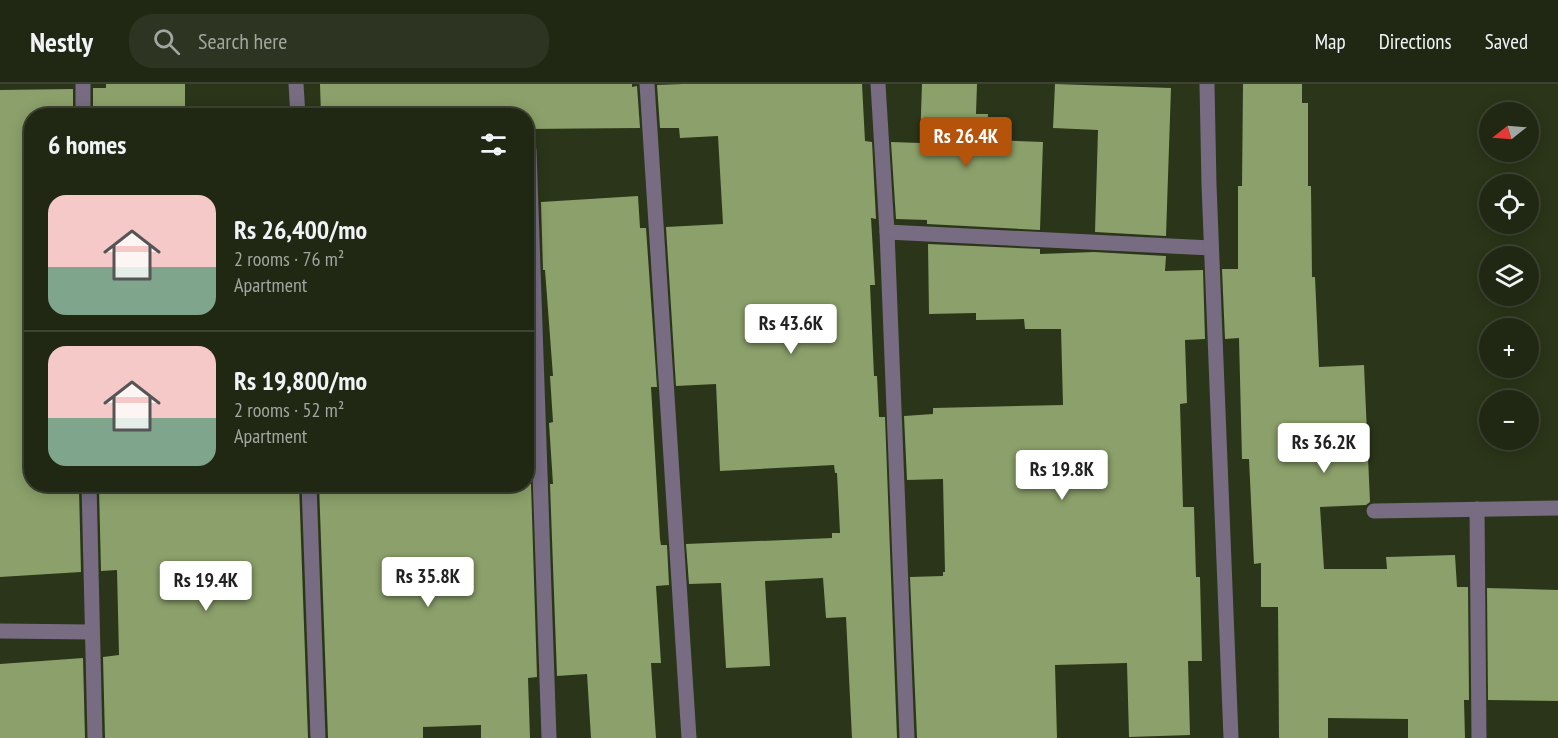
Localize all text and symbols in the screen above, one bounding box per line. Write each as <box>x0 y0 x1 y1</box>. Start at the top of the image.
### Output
search box <box>129 14 549 68</box>
text: Nestly <box>30 23 93 60</box>
icon: search <box>150 25 183 58</box>
text: Search here <box>198 27 287 55</box>
text: Map <box>1315 28 1346 55</box>
text: Directions <box>1379 28 1452 55</box>
text: Saved <box>1485 28 1528 55</box>
north arrow <box>1479 102 1539 162</box>
map controls <box>1479 102 1539 450</box>
pin: Rs 26.4K <box>904 117 1028 168</box>
text: Rs 26.4K <box>934 123 998 149</box>
text: 6 homes <box>48 128 126 161</box>
icon: filters <box>477 128 510 161</box>
button: locate <box>1479 174 1539 234</box>
text: Rs 26,400/mo <box>234 213 367 246</box>
icon: home <box>96 219 168 291</box>
text: 2 rooms · 76 m² <box>234 246 344 272</box>
button: layers <box>1479 246 1539 306</box>
text: Apartment <box>234 272 307 298</box>
pin: Rs 43.6K <box>729 304 853 355</box>
text: Rs 43.6K <box>759 310 823 336</box>
button: + <box>1479 318 1539 378</box>
text: Rs 19,800/mo <box>234 364 367 397</box>
icon: home <box>96 370 168 442</box>
button: − <box>1479 390 1539 450</box>
text: 2 rooms · 52 m² <box>234 397 344 423</box>
text: Apartment <box>234 423 307 449</box>
pin: Rs 36.2K <box>1262 423 1386 474</box>
text: Rs 36.2K <box>1292 429 1356 455</box>
pin: Rs 19.8K <box>1000 450 1124 501</box>
text: Rs 19.8K <box>1030 456 1094 482</box>
pin: Rs 35.8K <box>366 557 490 608</box>
pin: Rs 19.4K <box>144 561 268 612</box>
text: Rs 35.8K <box>396 563 460 589</box>
text: Rs 19.4K <box>174 567 238 593</box>

